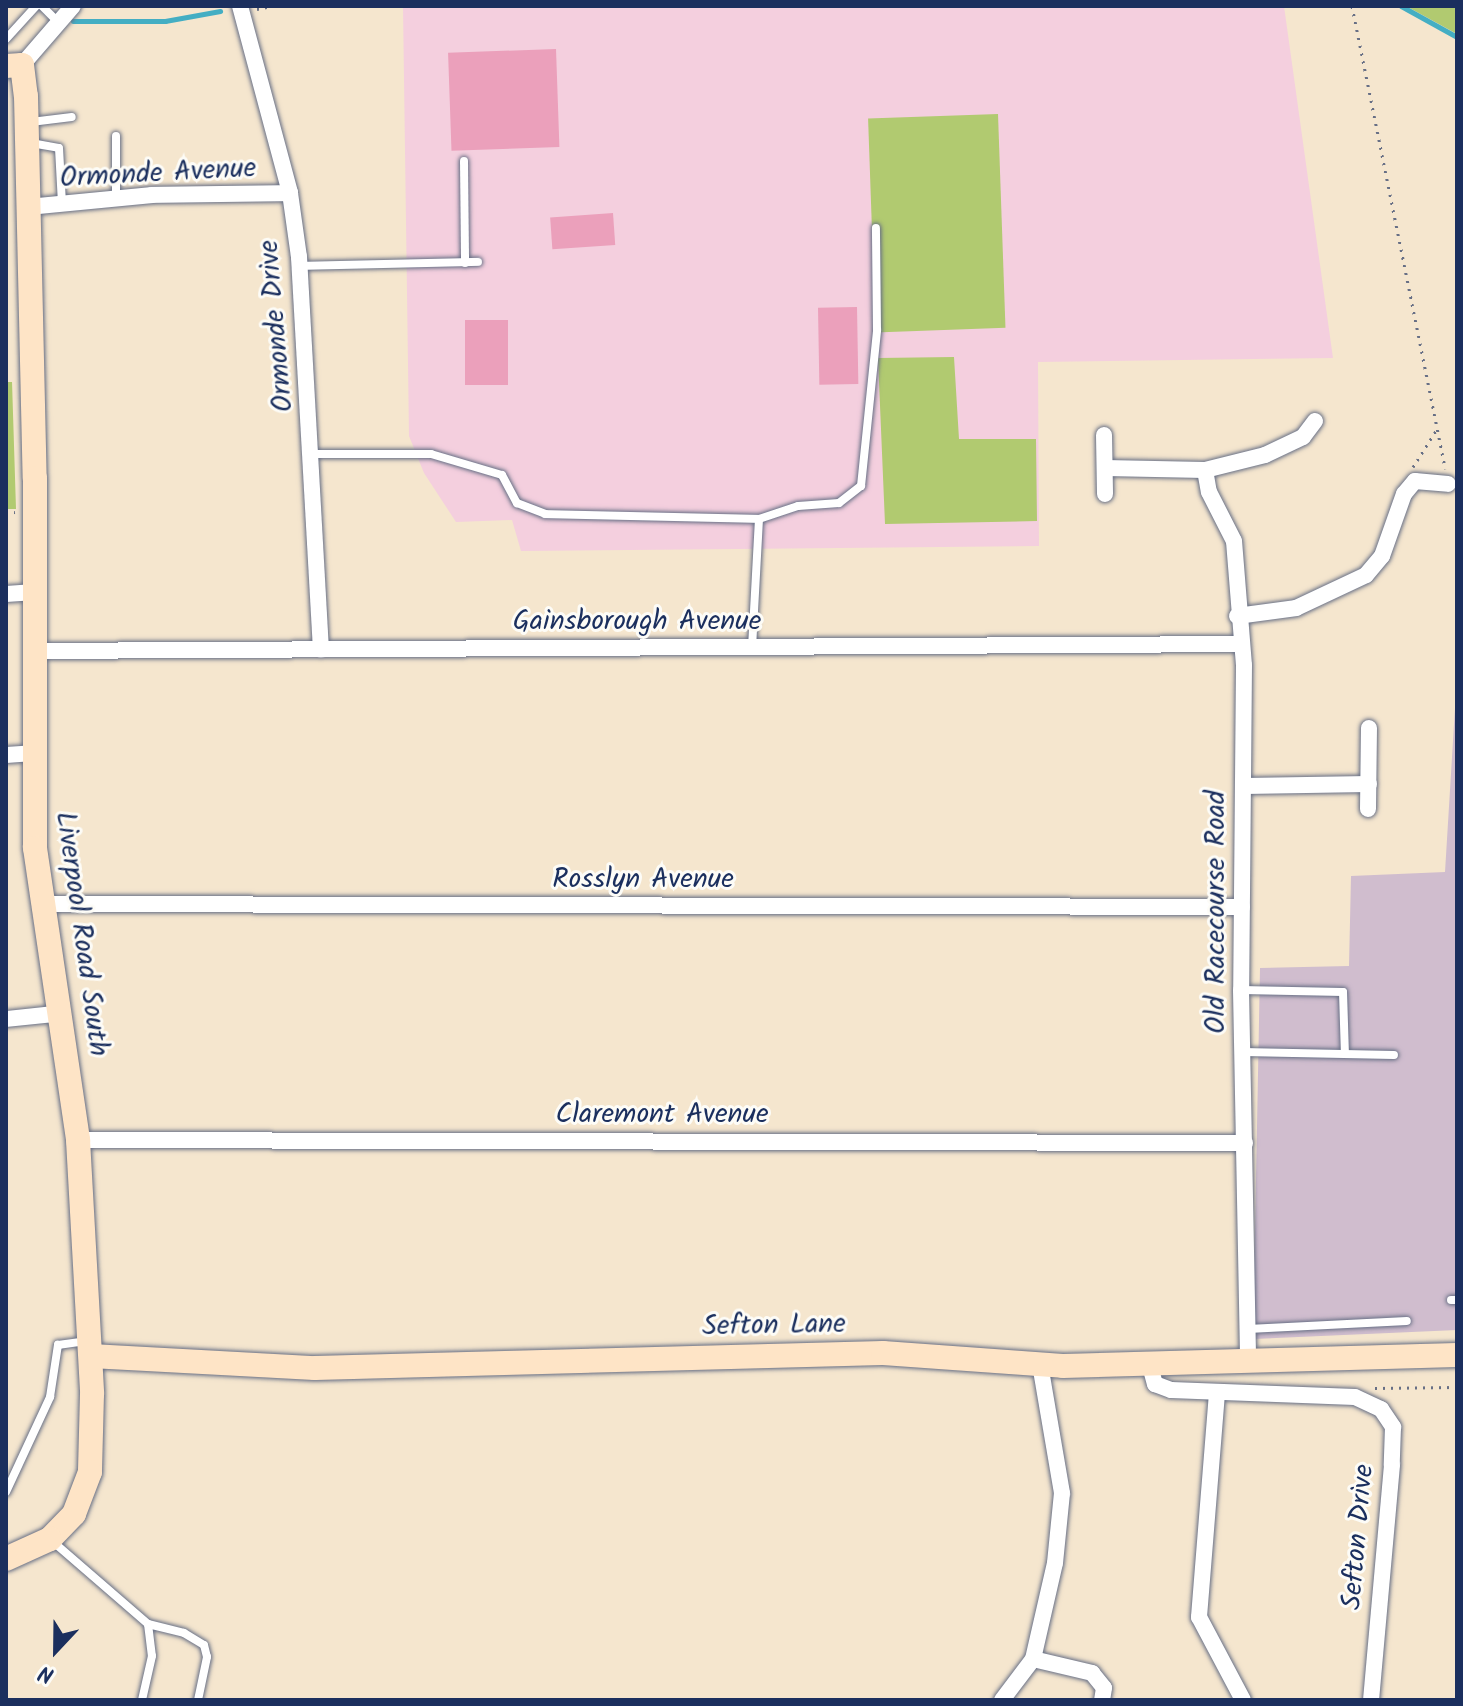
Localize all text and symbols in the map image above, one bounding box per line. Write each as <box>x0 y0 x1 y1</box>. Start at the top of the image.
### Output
street label: Ormonde Avenue <box>59 152 257 196</box>
street label: Ormonde Drive <box>253 239 301 413</box>
street label: Gainsborough Avenue <box>513 605 761 639</box>
street label: Old Racecourse Road <box>1200 790 1234 1034</box>
street label: Liverpool Road South <box>47 810 115 1058</box>
street label: Rosslyn Avenue <box>552 863 734 897</box>
street label: Claremont Avenue <box>555 1098 769 1132</box>
street label: Sefton Lane <box>702 1308 846 1344</box>
street label: Sefton Drive <box>1336 1463 1382 1611</box>
north arrow <box>16 1610 96 1690</box>
text: N <box>34 1654 60 1692</box>

